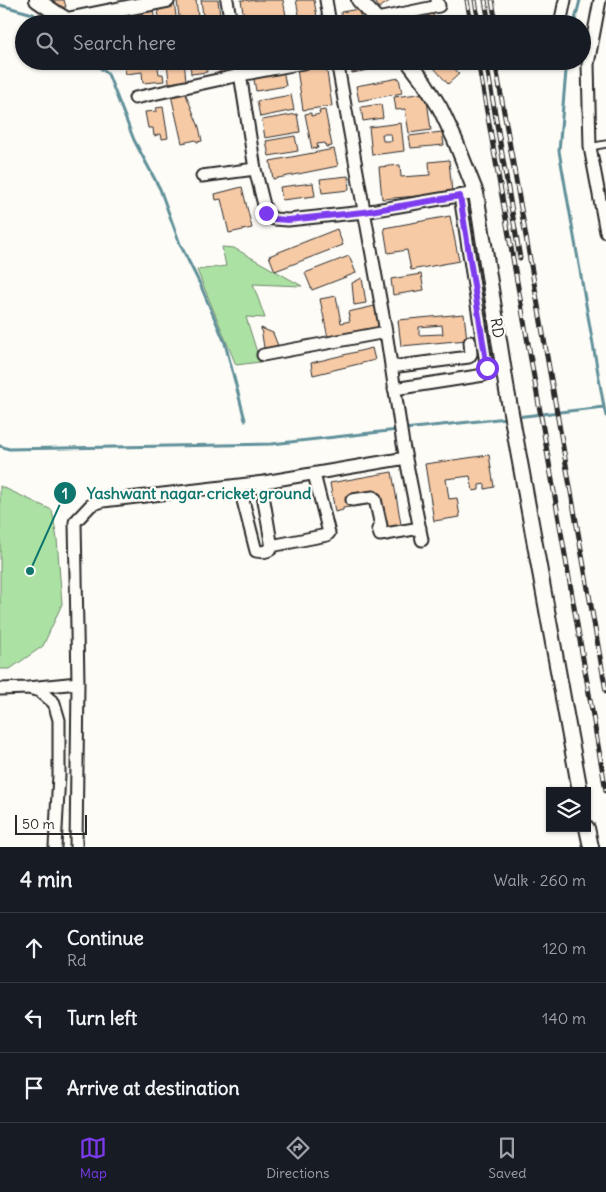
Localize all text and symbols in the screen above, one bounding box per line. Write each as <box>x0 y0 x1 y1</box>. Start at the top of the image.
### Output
search box <box>15 15 591 70</box>
icon: search <box>33 29 61 57</box>
text: Search here <box>73 31 176 55</box>
route end <box>255 202 278 225</box>
street label: RD <box>487 316 508 339</box>
route start <box>476 357 499 380</box>
callout: Yashwant nagar cricket ground <box>52 478 322 509</box>
text: Yashwant nagar cricket ground <box>86 483 312 504</box>
text: 1 <box>62 484 68 503</box>
map controls <box>546 787 591 832</box>
button: layers <box>546 787 591 832</box>
scale bar <box>15 812 88 835</box>
text: 50 m <box>22 815 55 833</box>
text: 4 min <box>20 866 72 893</box>
text: Walk · 260 m <box>494 870 586 890</box>
text: Continue <box>67 926 144 950</box>
icon: ahead <box>20 934 48 962</box>
text: 120 m <box>543 938 586 958</box>
text: Rd <box>67 950 87 970</box>
icon: left <box>20 1004 48 1032</box>
text: Turn left <box>67 1006 137 1030</box>
text: 140 m <box>542 1008 586 1028</box>
icon: arrive <box>20 1074 48 1102</box>
text: Arrive at destination <box>67 1076 240 1100</box>
tab: Map <box>79 1134 107 1182</box>
tab: Directions <box>266 1134 329 1182</box>
tab: Saved <box>488 1134 527 1182</box>

